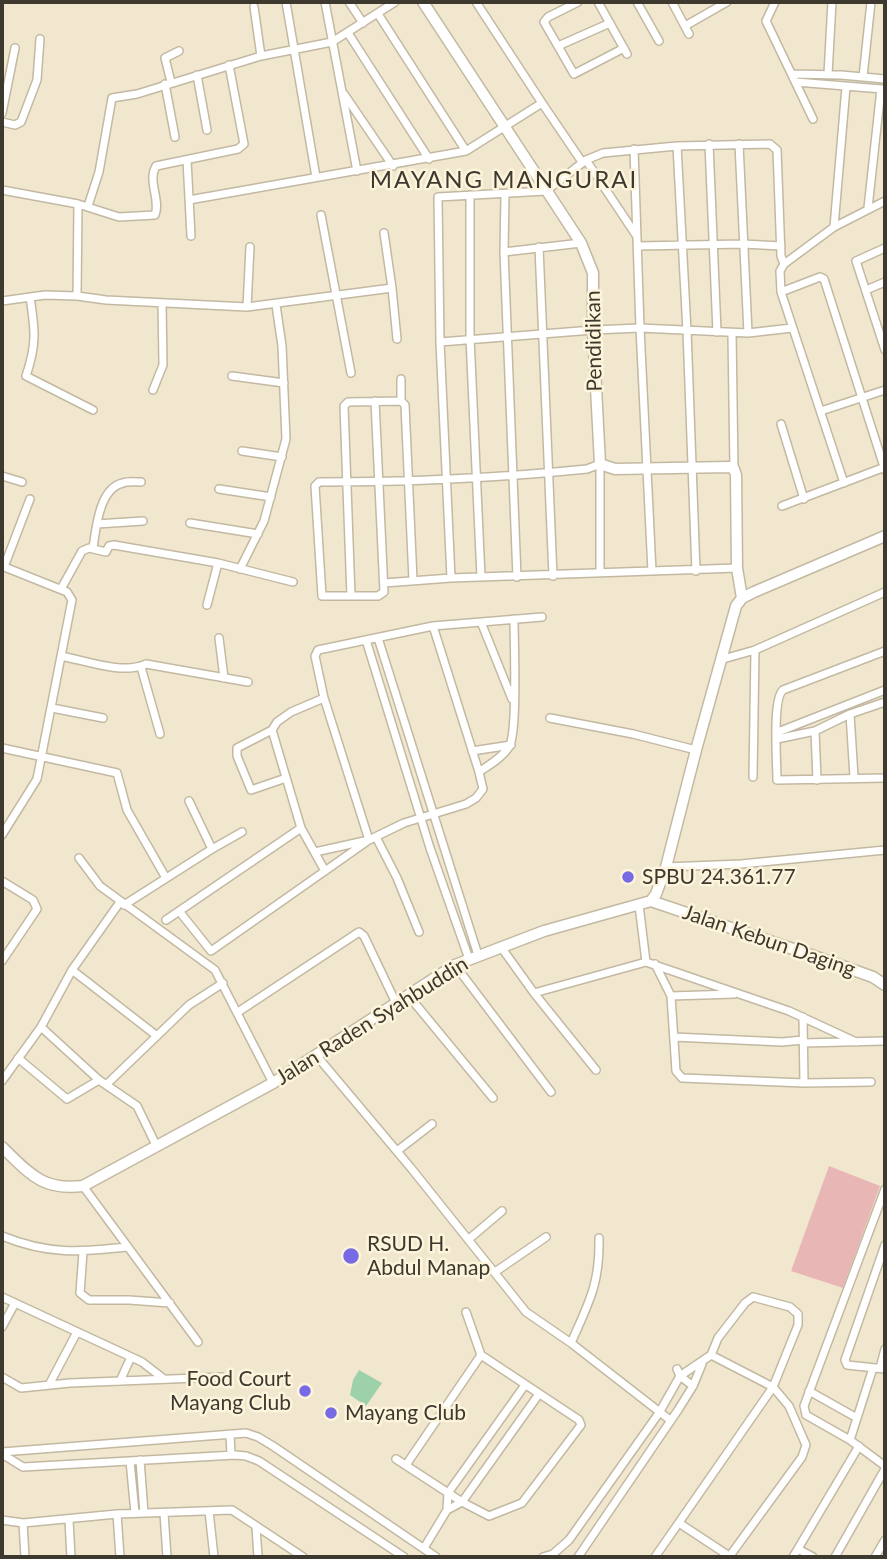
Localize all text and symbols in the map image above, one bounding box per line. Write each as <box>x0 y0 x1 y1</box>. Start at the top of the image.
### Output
district label: MAYANG MANGURAI <box>372 166 636 194</box>
street label: Pendidikan <box>581 290 607 392</box>
place label: SPBU 24.361.77 <box>642 864 796 890</box>
marker: SPBU 24.361.77 <box>620 869 636 885</box>
street label: Jalan Kebun Daging <box>679 900 859 982</box>
street label: Jalan Raden Syahbuddin <box>271 951 473 1091</box>
place label: RSUD H. Abdul Manap <box>367 1231 490 1281</box>
marker: RSUD H. Abdul Manap <box>341 1246 361 1266</box>
place label: Food Court Mayang Club <box>170 1366 291 1416</box>
marker: Food Court Mayang Club <box>297 1383 313 1399</box>
place label: Mayang Club <box>345 1400 466 1426</box>
marker: Mayang Club <box>323 1405 339 1421</box>

